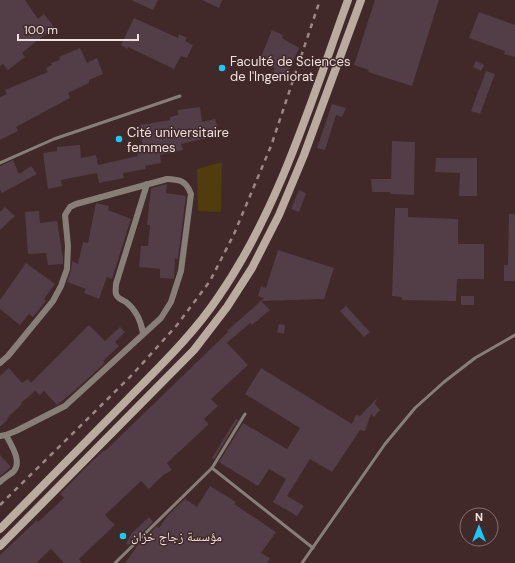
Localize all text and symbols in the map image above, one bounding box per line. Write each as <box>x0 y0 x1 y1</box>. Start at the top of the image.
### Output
scale bar <box>18 16 138 42</box>
text: 100 m <box>24 22 58 38</box>
place label: Faculté de Sciences de l'Ingeniorat <box>230 53 350 85</box>
marker: Faculté de Sciences de l'Ingeniorat <box>217 63 227 73</box>
place label: Cité universitaire femmes <box>127 124 229 156</box>
marker: Cité universitaire femmes <box>114 134 124 144</box>
north arrow <box>459 507 499 547</box>
text: N <box>475 510 483 524</box>
place label: مؤسسة زجاج خزان <box>131 528 222 546</box>
marker: مؤسسة زجاج خزان <box>118 531 128 541</box>

